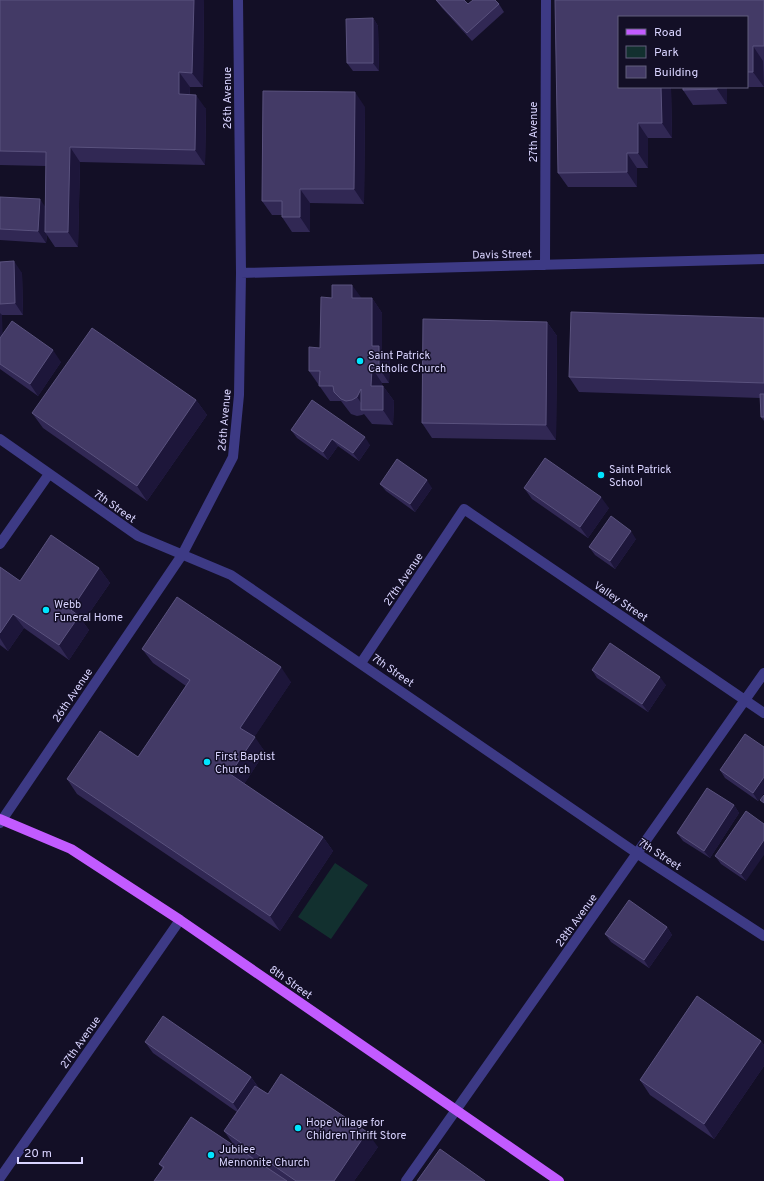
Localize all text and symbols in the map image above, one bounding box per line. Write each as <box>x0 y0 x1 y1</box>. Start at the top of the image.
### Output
legend <box>618 16 748 88</box>
text: Road <box>654 25 682 41</box>
text: Park <box>654 45 679 61</box>
text: Building <box>654 65 698 81</box>
street label: 26th Avenue <box>221 67 235 129</box>
street label: 27th Avenue <box>527 101 541 163</box>
street label: Davis Street <box>472 247 532 263</box>
place label: Saint Patrick Catholic Church <box>368 349 446 376</box>
marker: Saint Patrick Catholic Church <box>355 356 365 366</box>
street label: 26th Avenue <box>215 388 235 452</box>
place label: Saint Patrick School <box>609 463 672 490</box>
marker: Saint Patrick School <box>596 470 606 480</box>
street label: 7th Street <box>91 487 138 526</box>
street label: 27th Avenue <box>381 550 427 609</box>
street label: Valley Street <box>591 579 650 625</box>
place label: Webb Funeral Home <box>54 598 123 625</box>
marker: Webb Funeral Home <box>41 605 51 615</box>
street label: 7th Street <box>369 651 416 690</box>
street label: 26th Avenue <box>50 666 96 725</box>
place label: First Baptist Church <box>215 750 275 777</box>
marker: First Baptist Church <box>202 757 212 767</box>
street label: 7th Street <box>635 836 684 874</box>
street label: 28th Avenue <box>553 891 601 950</box>
street label: 8th Street <box>266 963 315 1003</box>
street label: 27th Avenue <box>58 1013 104 1072</box>
place label: Hope Village for Children Thrift Store <box>306 1116 406 1143</box>
marker: Hope Village for Children Thrift Store <box>293 1123 303 1133</box>
scale bar <box>18 1139 82 1165</box>
place label: Jubilee Mennonite Church <box>219 1143 310 1170</box>
text: 20 m <box>24 1146 52 1162</box>
marker: Jubilee Mennonite Church <box>206 1150 216 1160</box>

